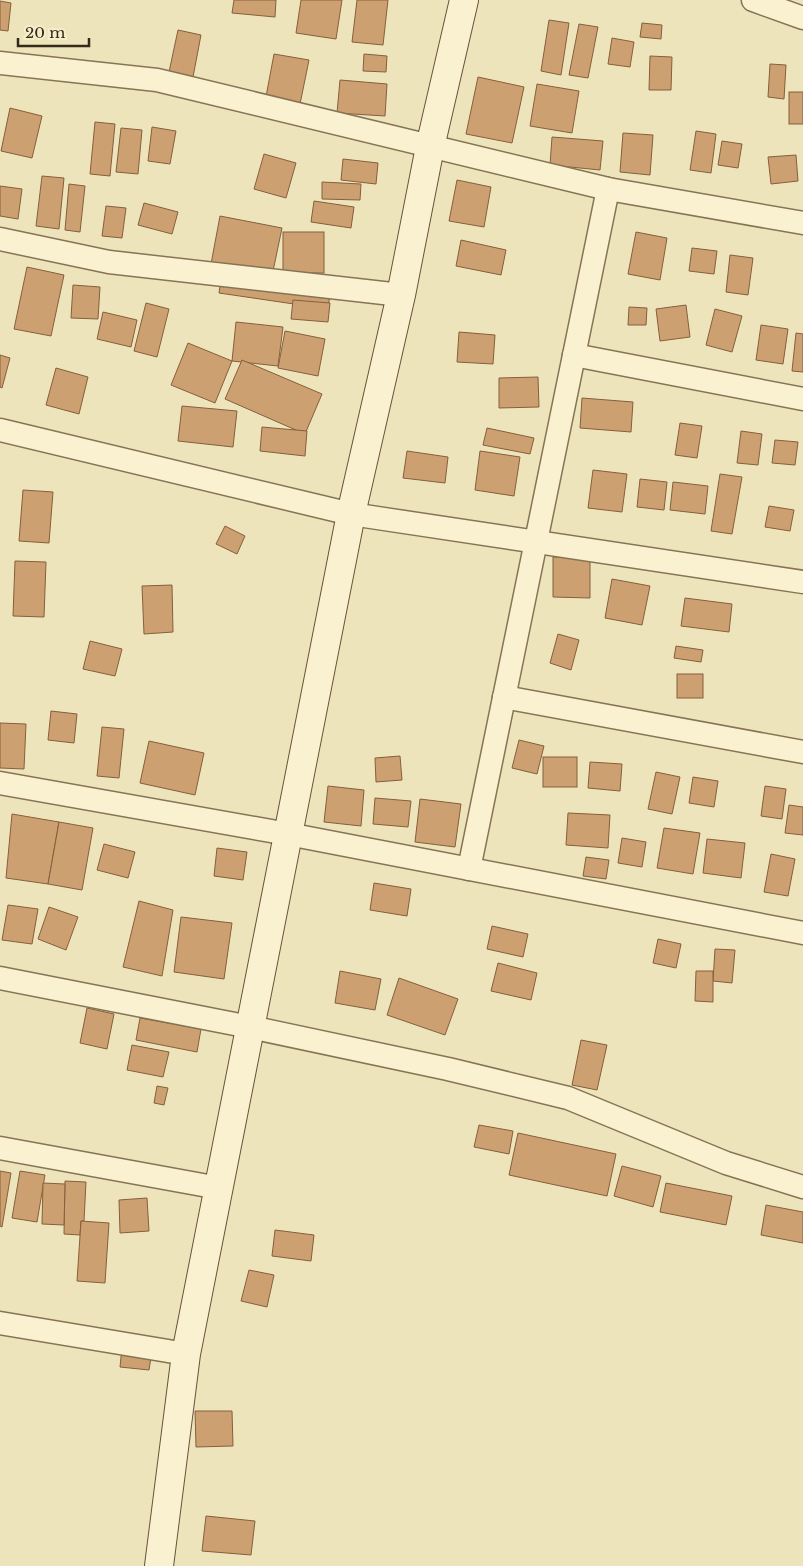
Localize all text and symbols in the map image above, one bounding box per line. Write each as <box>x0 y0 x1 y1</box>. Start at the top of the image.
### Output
scale bar <box>18 15 89 47</box>
text: 20 m <box>25 23 65 42</box>

